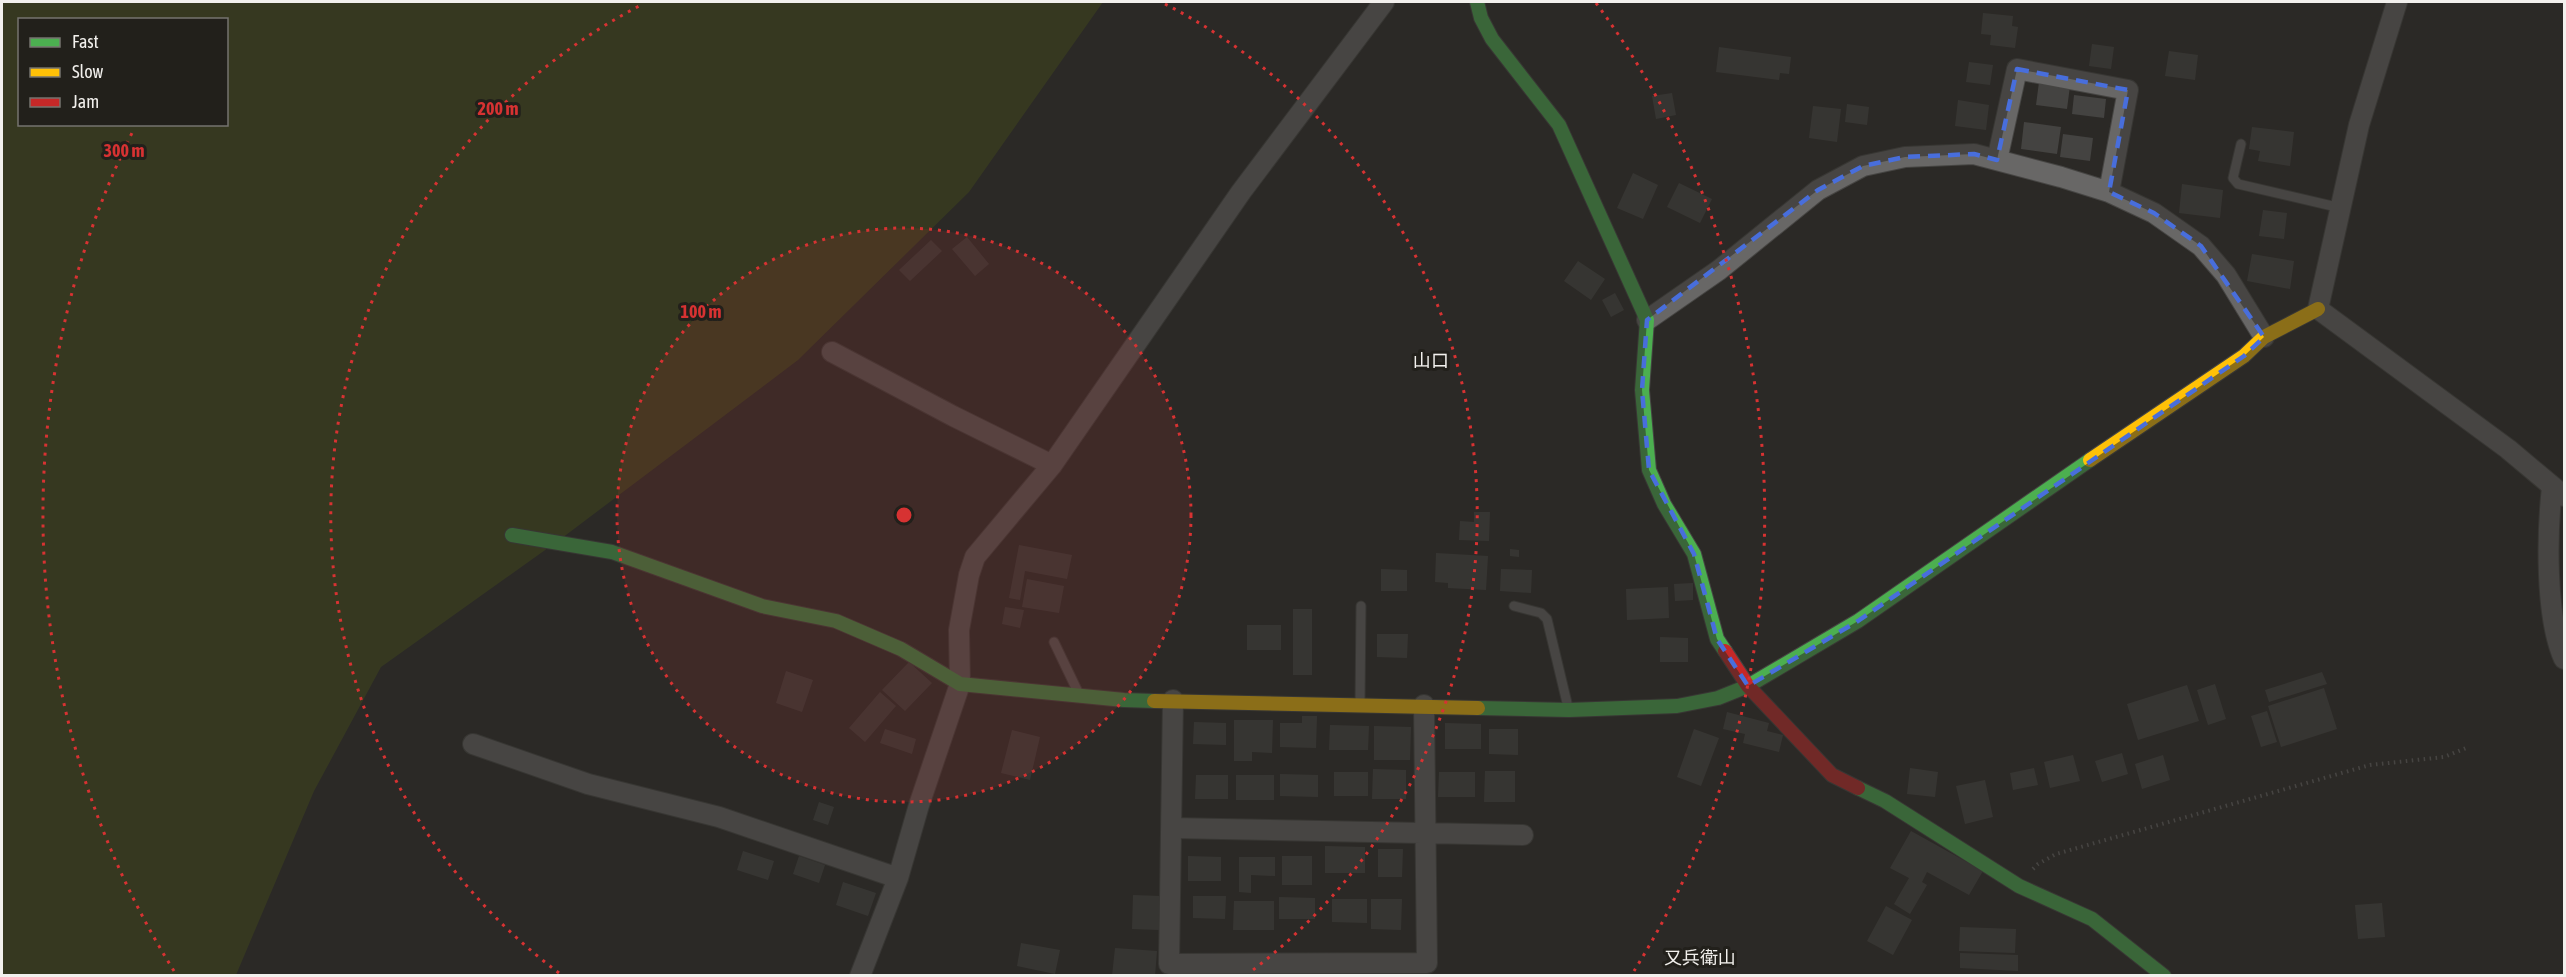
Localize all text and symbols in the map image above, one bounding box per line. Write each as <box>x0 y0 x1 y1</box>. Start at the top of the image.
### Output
legend <box>18 18 228 126</box>
text: Fast <box>72 31 99 52</box>
text: Slow <box>72 61 103 82</box>
text: Jam <box>72 91 99 112</box>
text: 200 m <box>478 98 518 119</box>
text: 300 m <box>104 140 144 161</box>
text: 100 m <box>681 301 721 322</box>
district label: 山口 <box>1413 350 1449 371</box>
centre of rings <box>894 505 914 525</box>
district label: 又兵衛山 <box>1664 947 1736 968</box>

